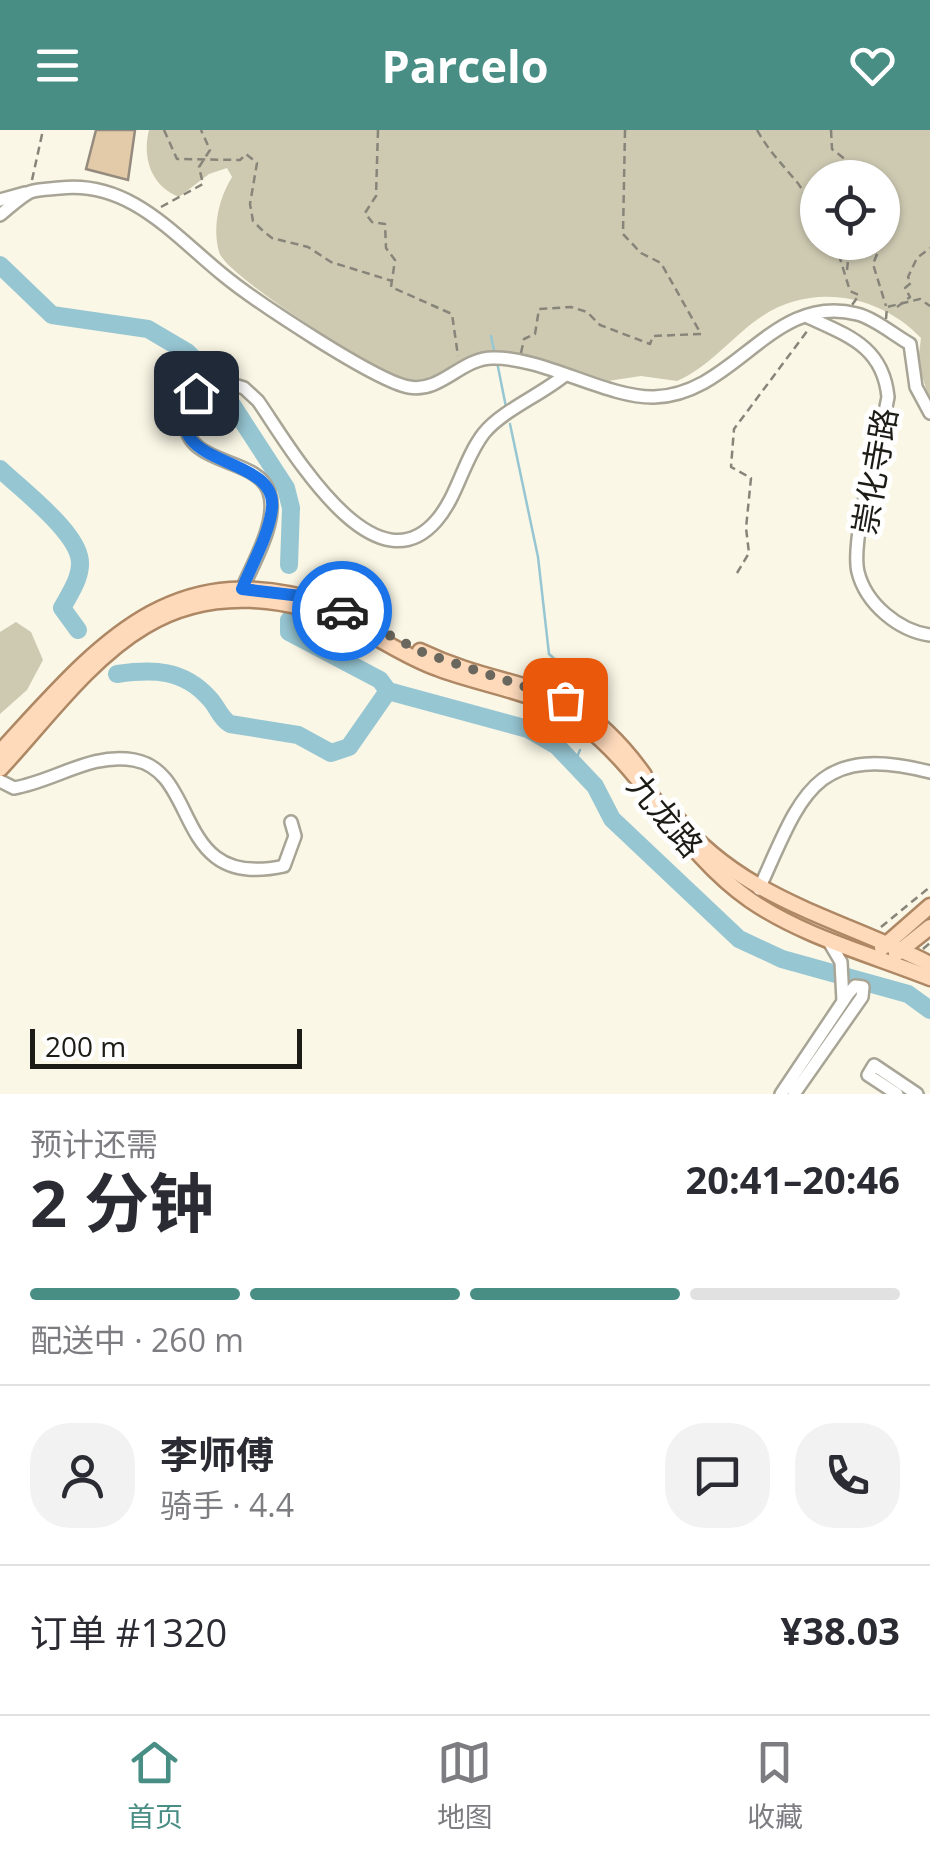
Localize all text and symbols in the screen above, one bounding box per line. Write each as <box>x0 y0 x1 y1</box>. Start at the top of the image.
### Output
text: Parcelo <box>381 35 549 96</box>
icon: menu <box>30 38 85 93</box>
icon: heart <box>845 38 900 93</box>
map controls <box>800 160 900 260</box>
button: locate <box>800 160 900 260</box>
pin <box>154 351 239 436</box>
icon: home <box>169 366 224 421</box>
street label: 崇化寺路 <box>842 404 906 538</box>
courier <box>292 561 392 661</box>
icon: car <box>315 584 370 639</box>
pin <box>523 658 608 743</box>
icon: bag <box>538 673 593 728</box>
street label: 九龙路 <box>619 764 713 866</box>
scale bar <box>30 1024 302 1068</box>
text: 200 m <box>45 1027 126 1065</box>
text: 预计还需 <box>30 1122 158 1165</box>
text: 20:41–20:46 <box>686 1153 900 1205</box>
text: 2 分钟 <box>30 1158 214 1246</box>
text: 配送中 · 260 m <box>30 1318 244 1361</box>
button: person <box>30 1423 135 1528</box>
button: chat <box>665 1423 770 1528</box>
button: phone <box>795 1423 900 1528</box>
text: 李师傅 <box>160 1428 274 1480</box>
text: 骑手 · 4.4 <box>160 1483 294 1526</box>
text: ¥38.03 <box>781 1604 900 1656</box>
text: 订单 #1320 <box>30 1606 227 1658</box>
tab: 首页 <box>127 1735 183 1835</box>
tab: 地图 <box>437 1735 493 1835</box>
tab: 收藏 <box>747 1735 803 1835</box>

